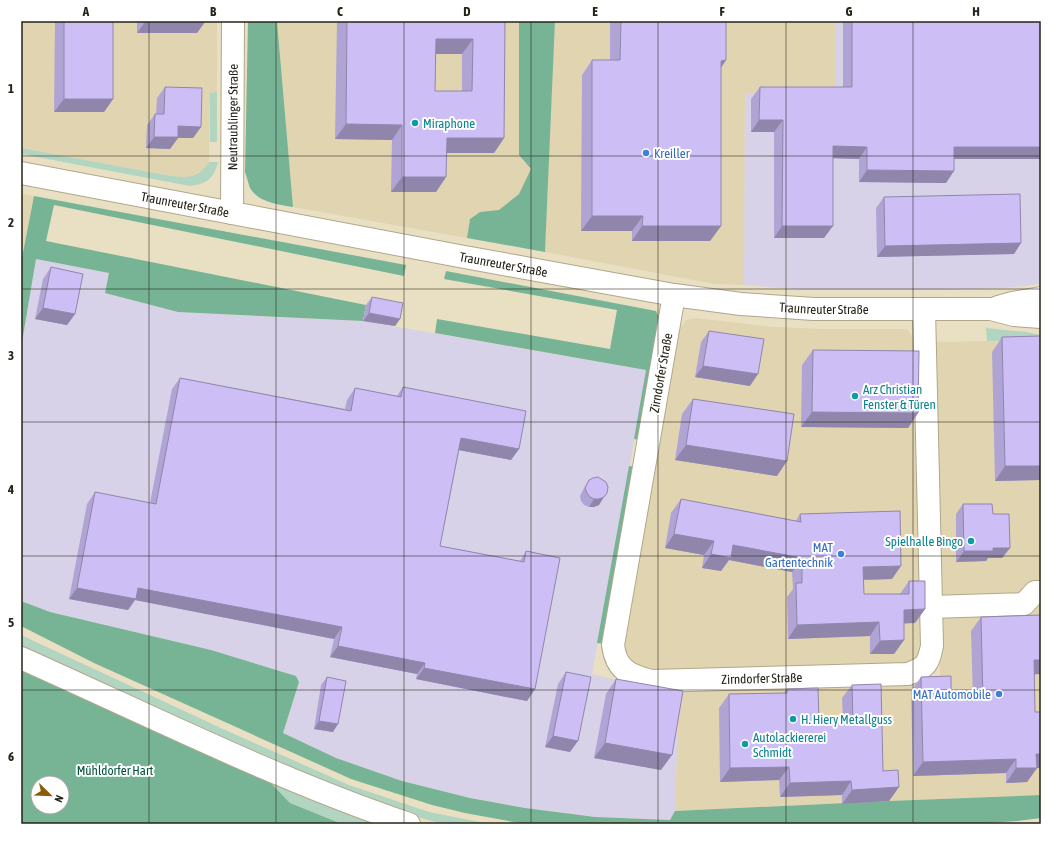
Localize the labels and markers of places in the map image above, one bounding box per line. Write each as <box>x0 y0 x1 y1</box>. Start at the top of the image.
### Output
place label: Miraphone <box>423 116 475 131</box>
marker: Miraphone <box>410 118 420 128</box>
place label: Kreiller <box>654 146 690 161</box>
marker: Kreiller <box>641 148 651 158</box>
place label: Arz Christian Fenster & Türen <box>863 382 936 412</box>
marker: Arz Christian Fenster & Türen <box>850 391 860 401</box>
place label: Spielhalle Bingo <box>885 534 963 549</box>
marker: Spielhalle Bingo <box>966 536 976 546</box>
place label: MAT Gartentechnik <box>765 540 833 570</box>
marker: MAT Gartentechnik <box>836 549 846 559</box>
place label: MAT Automobile <box>913 687 991 702</box>
marker: MAT Automobile <box>994 689 1004 699</box>
place label: H. Hiery Metallguss <box>801 712 893 727</box>
marker: H. Hiery Metallguss <box>788 714 798 724</box>
place label: Autolackiererei Schmidt <box>753 730 826 760</box>
marker: Autolackiererei Schmidt <box>740 739 750 749</box>

